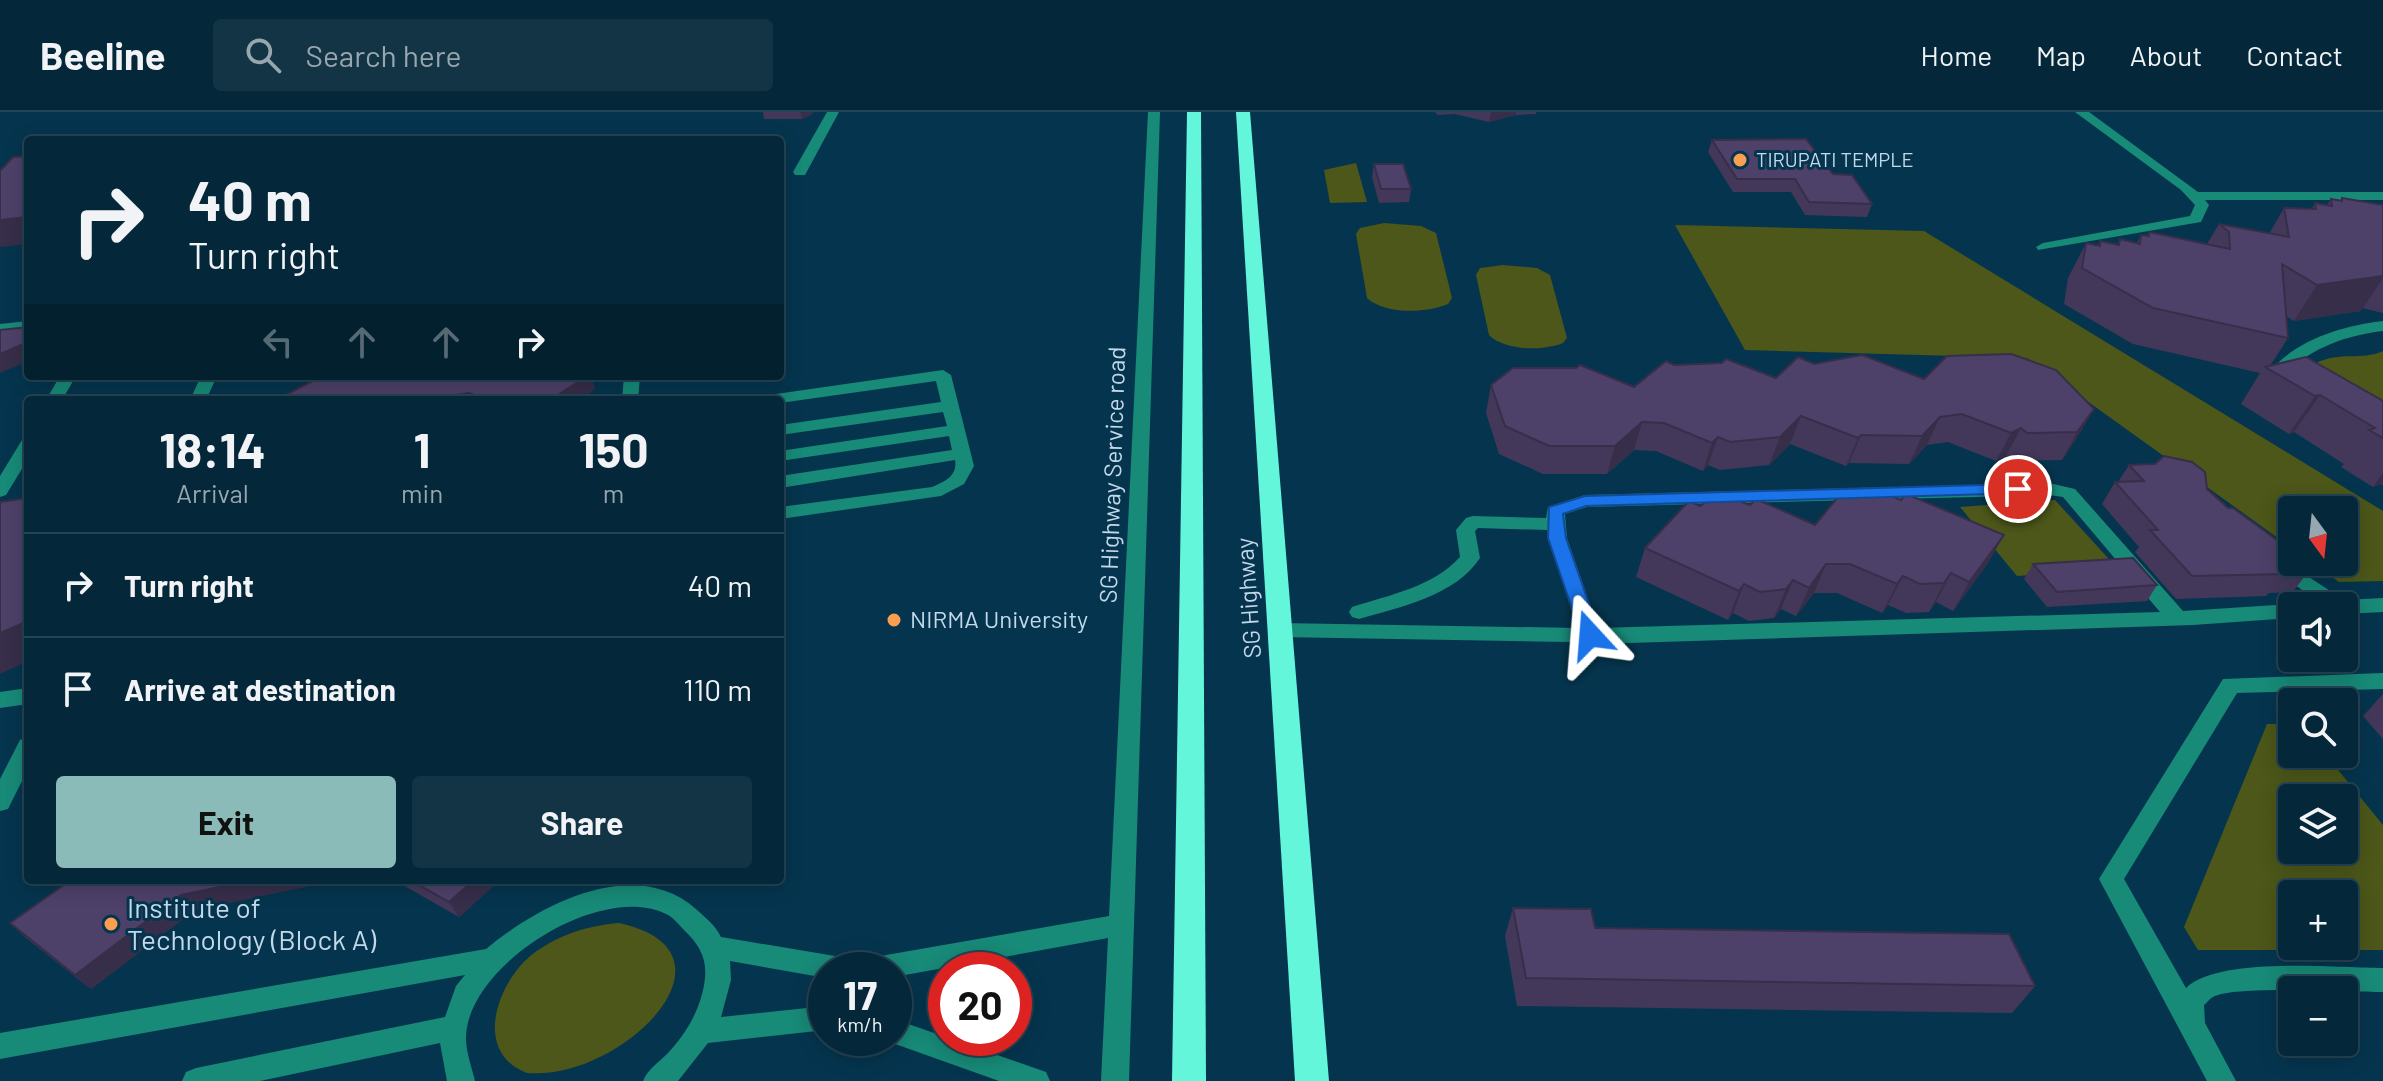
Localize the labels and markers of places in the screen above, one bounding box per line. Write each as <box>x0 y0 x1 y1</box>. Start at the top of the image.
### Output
place label: TIRUPATI TEMPLE <box>1756 147 1914 171</box>
marker: TIRUPATI TEMPLE <box>1731 151 1749 169</box>
pin <box>1984 455 2052 523</box>
place label: NIRMA University <box>910 604 1088 633</box>
marker: NIRMA University <box>885 611 903 629</box>
place label: Institute of Technology (Block A) <box>127 890 377 956</box>
marker: Institute of Technology (Block A) <box>102 915 120 933</box>

